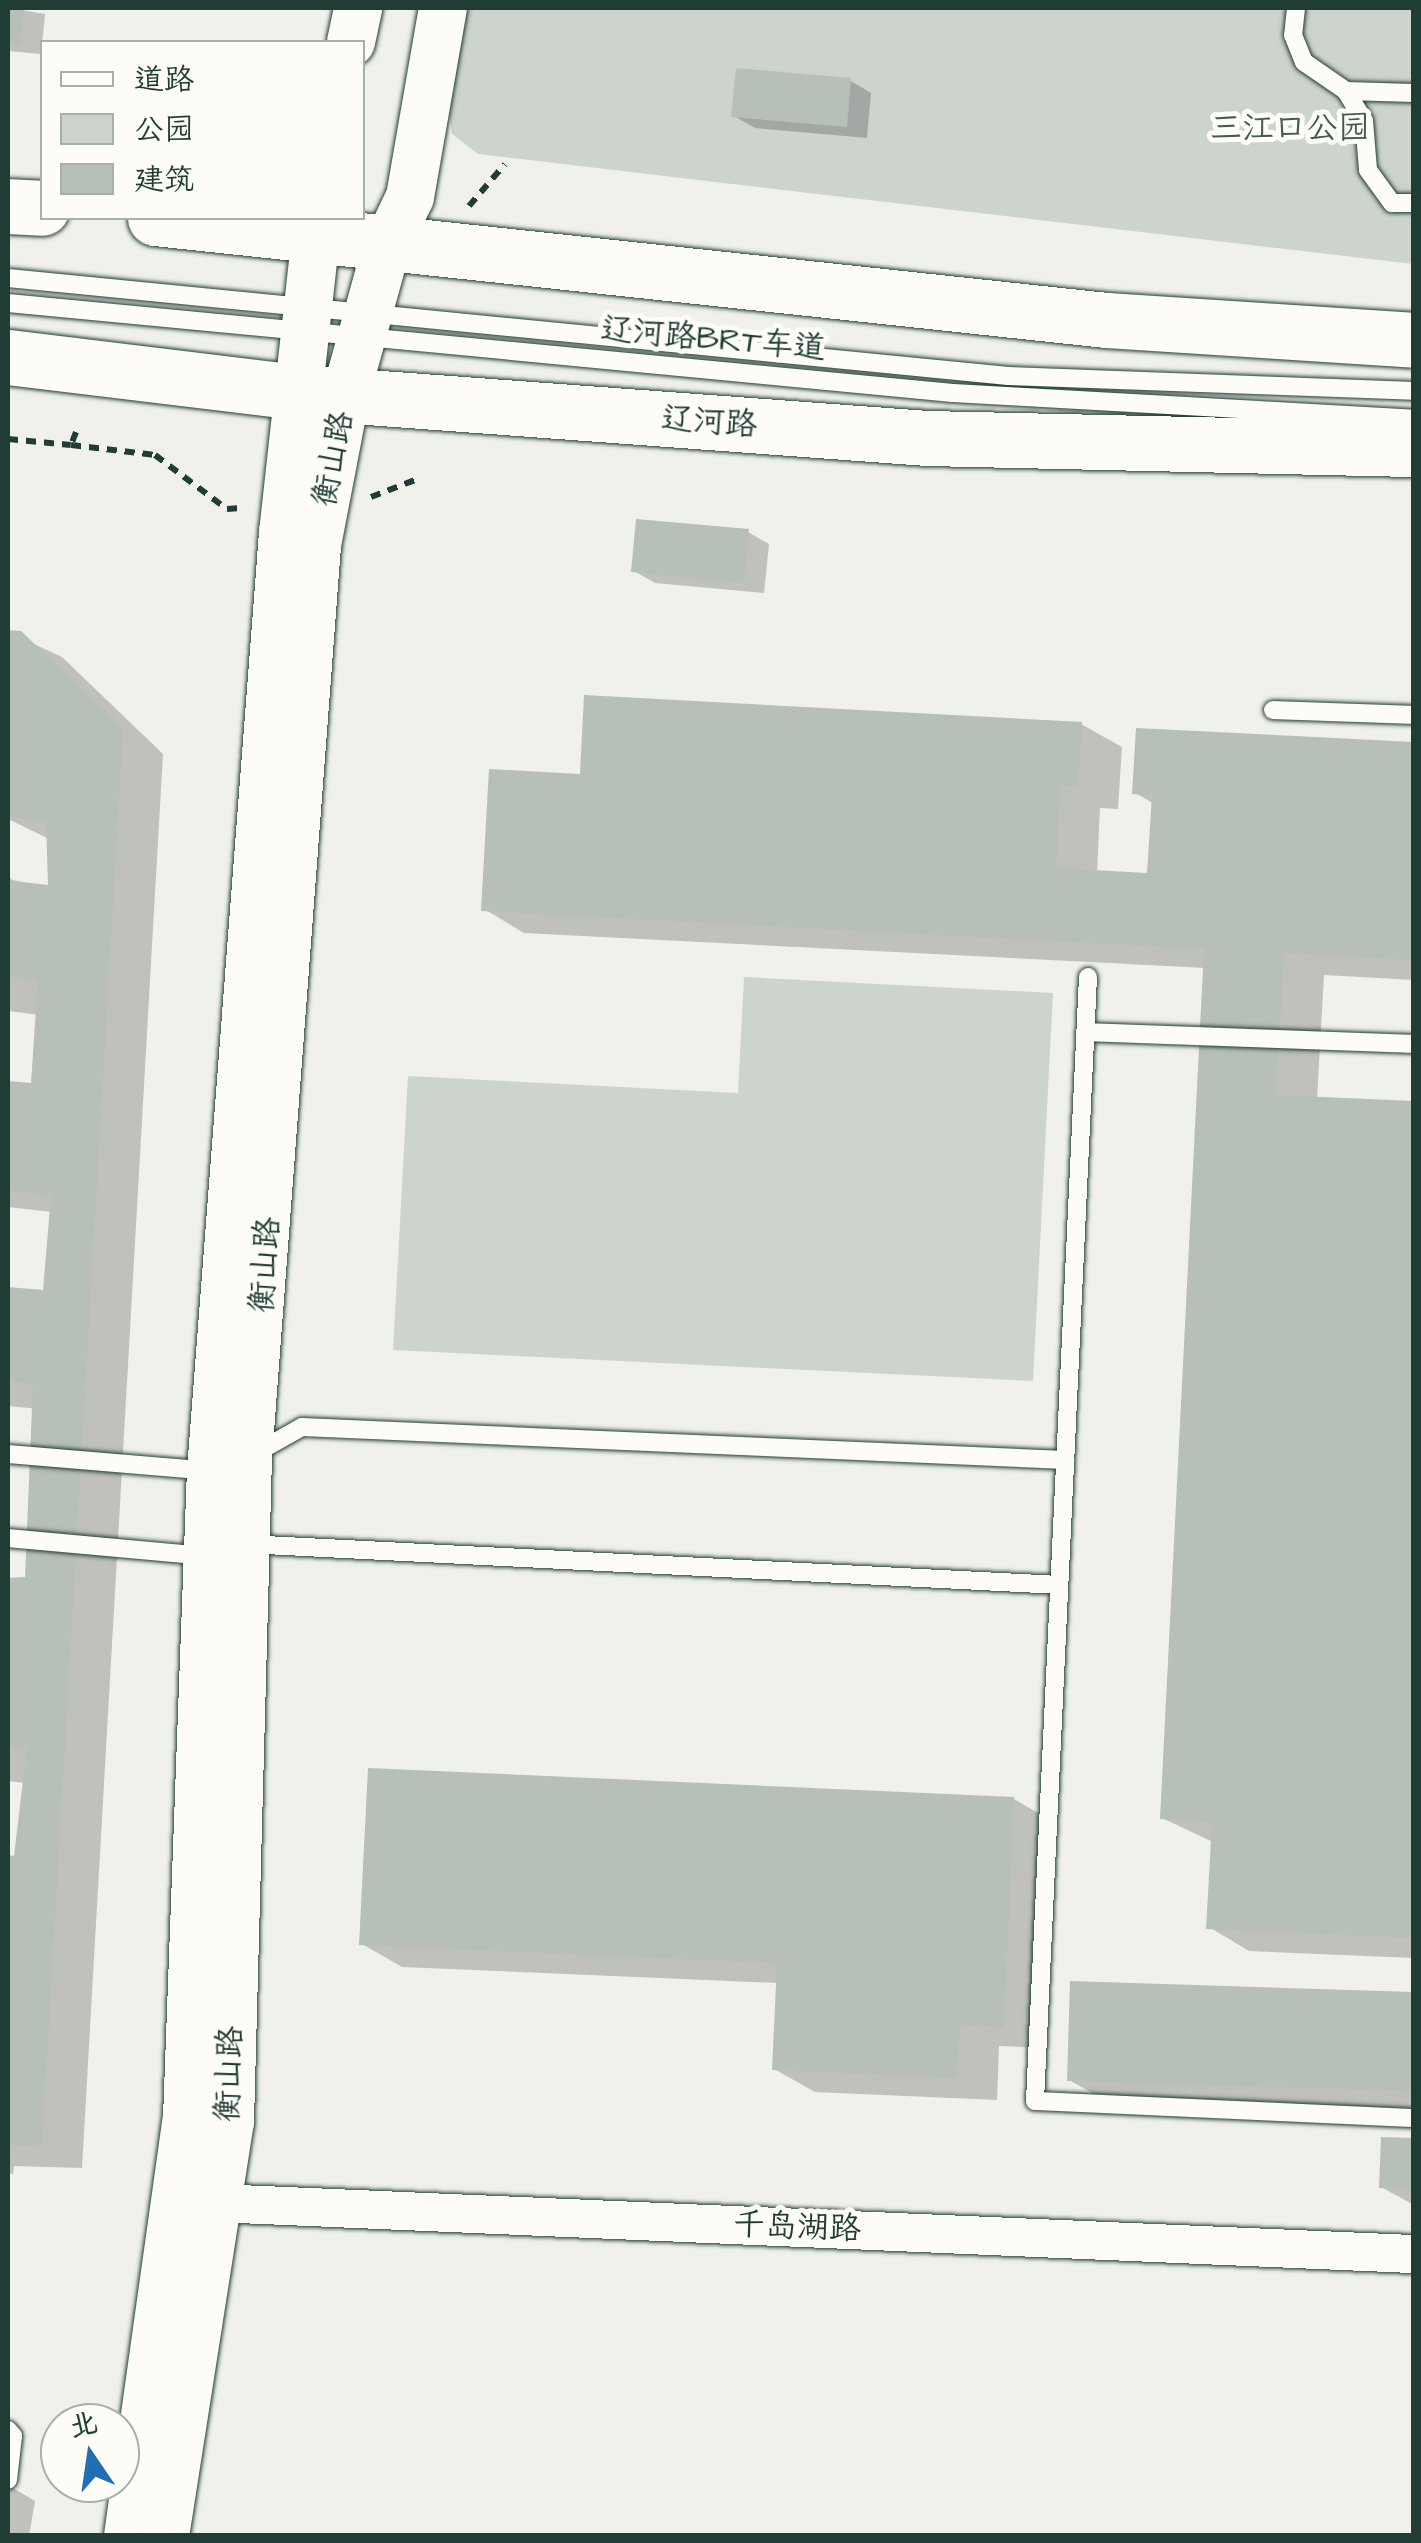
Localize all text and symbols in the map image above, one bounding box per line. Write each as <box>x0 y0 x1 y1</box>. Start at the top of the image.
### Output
legend <box>40 40 365 220</box>
text: 道路 <box>134 59 194 101</box>
text: 公园 <box>134 109 194 151</box>
park label: 三江口公园 <box>1210 110 1370 148</box>
text: 建筑 <box>134 159 194 201</box>
street label: 辽河路BRT车道 <box>599 311 827 369</box>
street label: 辽河路 <box>660 400 758 446</box>
street label: 衡山路 <box>306 408 362 510</box>
street label: 衡山路 <box>243 1216 289 1314</box>
street label: 衡山路 <box>209 2025 251 2123</box>
street label: 千岛湖路 <box>732 2207 862 2249</box>
north arrow <box>40 2403 140 2503</box>
text: 北 <box>66 2403 102 2447</box>

